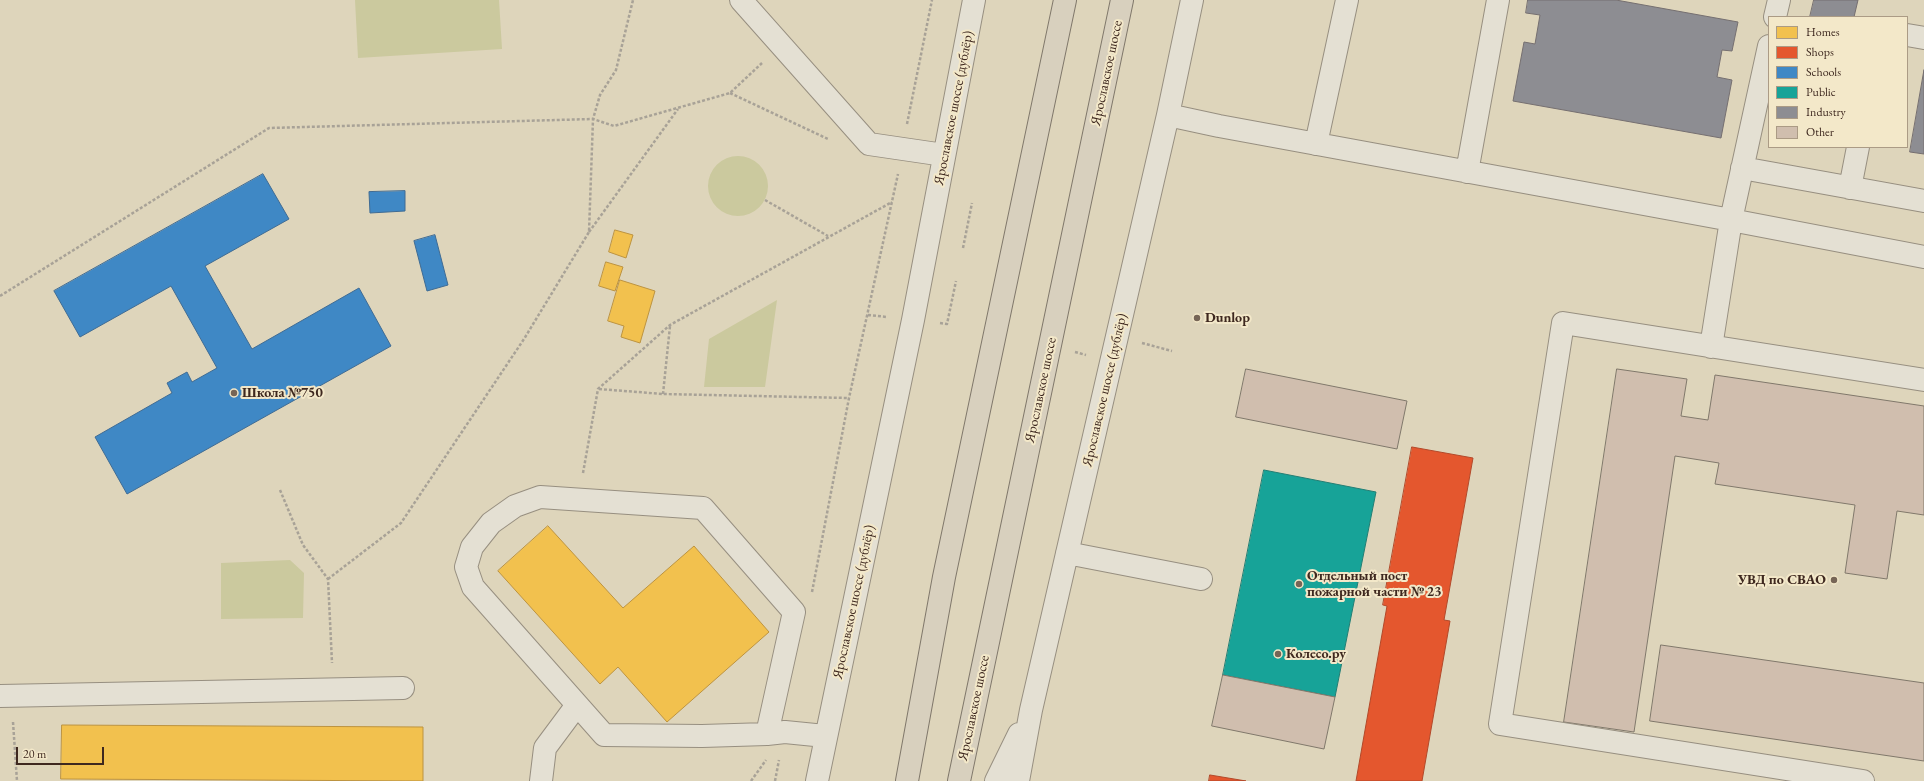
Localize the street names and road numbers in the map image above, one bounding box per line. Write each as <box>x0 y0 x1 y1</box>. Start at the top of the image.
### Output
street label: Ярославское шоссе <box>1088 19 1126 127</box>
street label: Ярославское шоссе (дублёр) <box>931 29 977 187</box>
street label: Ярославское шоссе (дублёр) <box>1079 312 1131 468</box>
street label: Ярославское шоссе <box>1022 336 1060 444</box>
street label: Ярославское шоссе (дублёр) <box>829 523 879 681</box>
street label: Ярославское шоссе <box>955 654 993 762</box>

